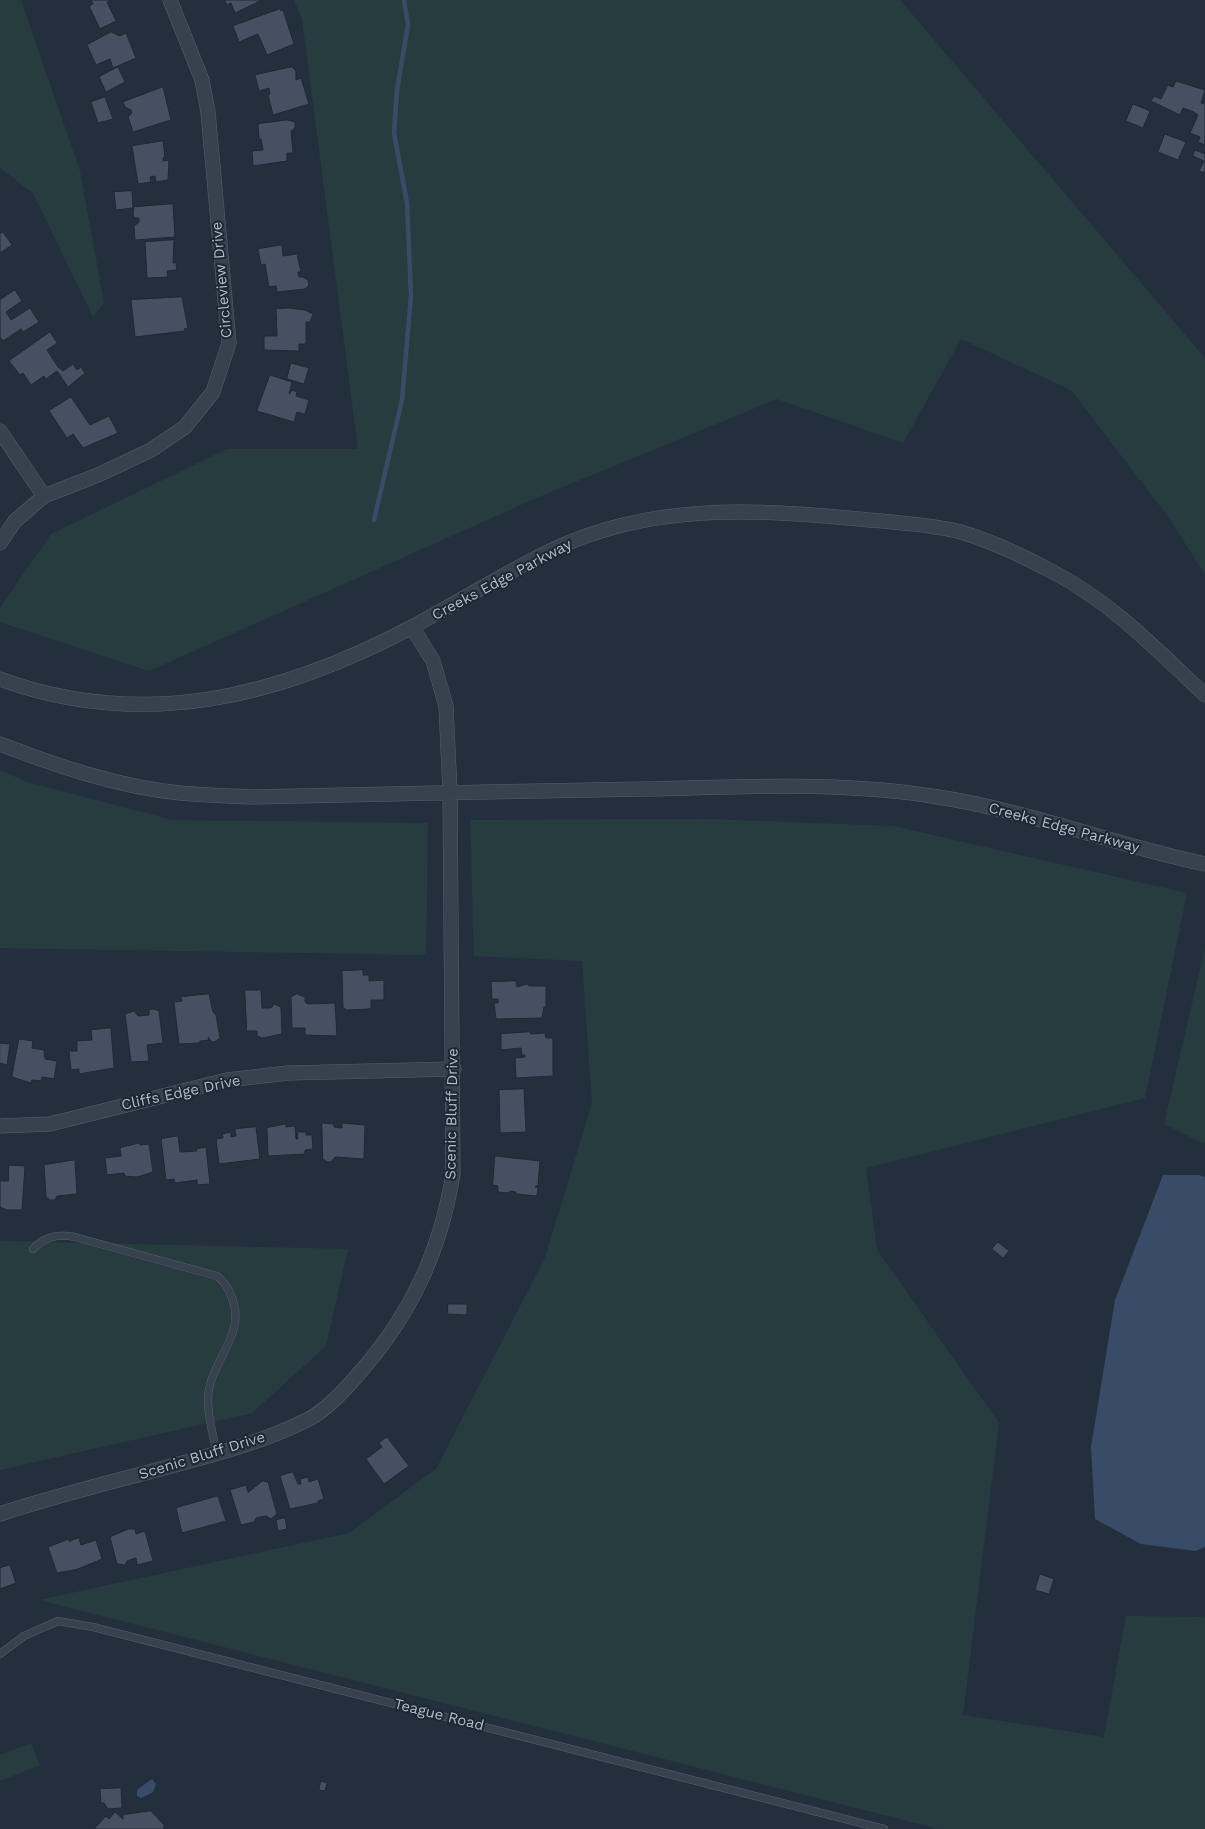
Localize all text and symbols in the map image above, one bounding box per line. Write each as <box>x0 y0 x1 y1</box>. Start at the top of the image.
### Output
street label: Circleview Drive <box>208 221 236 339</box>
street label: Creeks Edge Parkway <box>429 536 575 624</box>
street label: Creeks Edge Parkway <box>986 799 1142 857</box>
street label: Scenic Bluff Drive <box>442 1048 462 1180</box>
street label: Cliffs Edge Drive <box>120 1072 242 1114</box>
street label: Scenic Bluff Drive <box>137 1428 267 1484</box>
street label: Teague Road <box>392 1695 486 1735</box>

